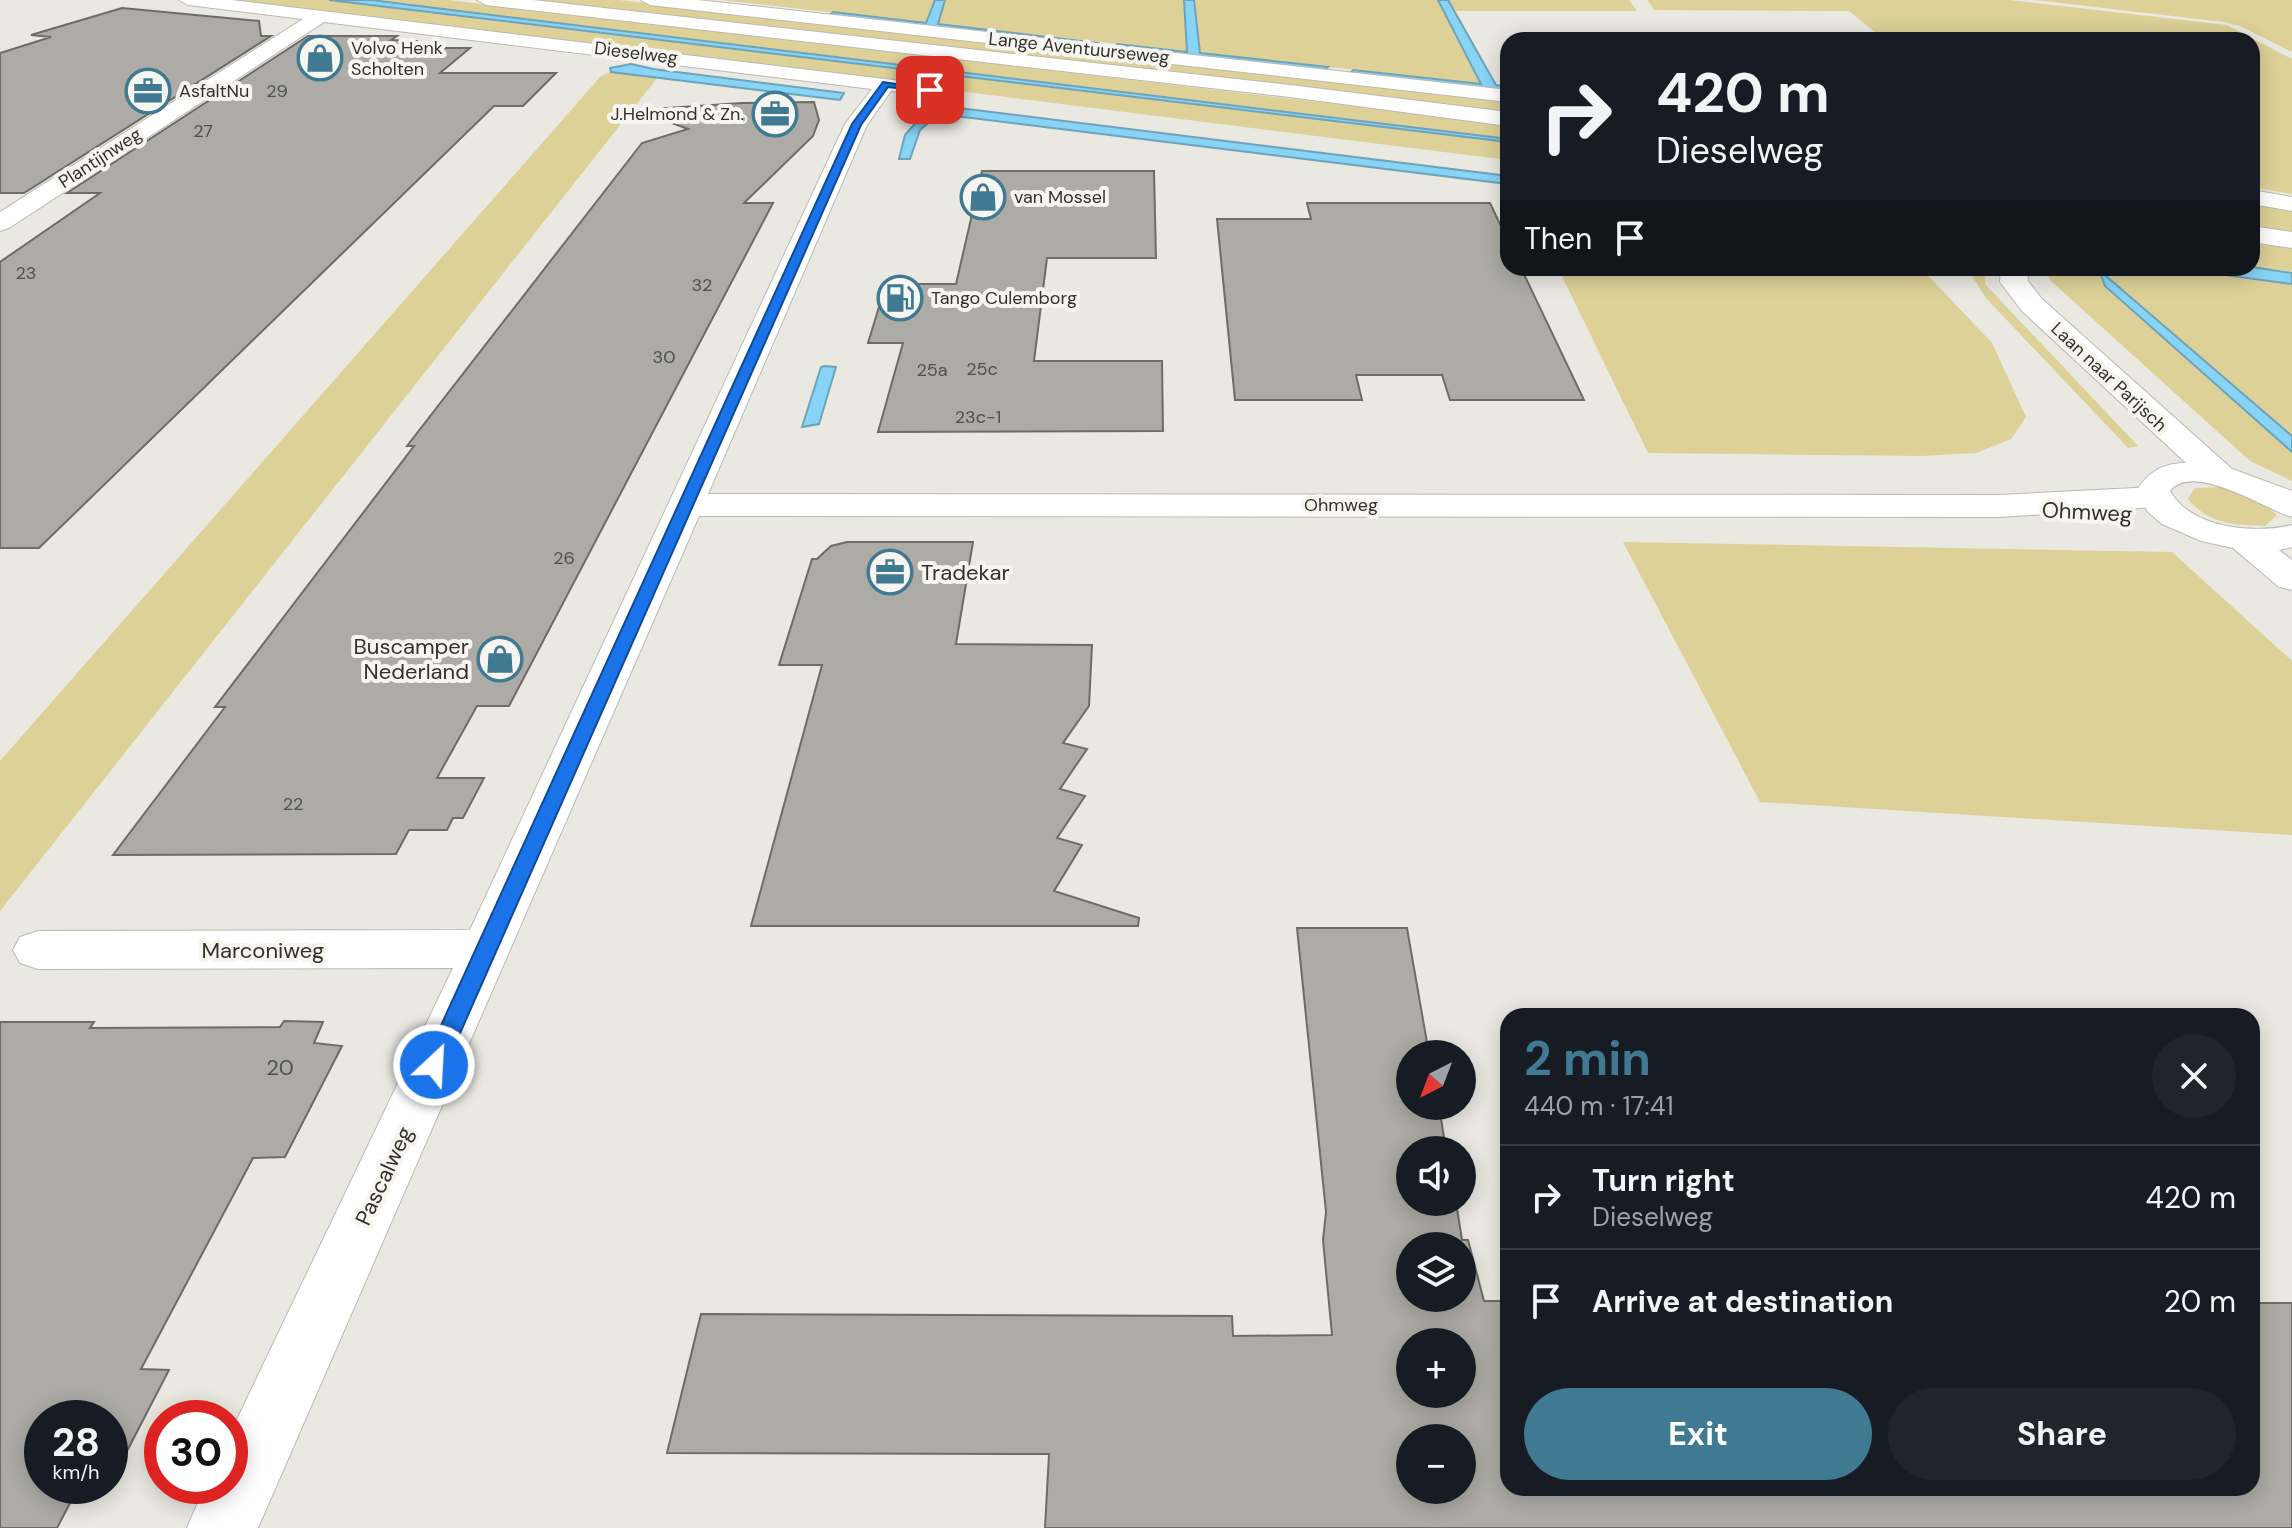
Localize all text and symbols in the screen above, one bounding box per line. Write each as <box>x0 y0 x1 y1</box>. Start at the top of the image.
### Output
street label: Lange Aventuurseweg <box>987 27 1171 69</box>
shop icon: Volvo Henk Scholten <box>296 34 344 82</box>
place label: Volvo Henk Scholten <box>351 36 443 81</box>
street label: Dieselweg <box>593 36 679 70</box>
pin <box>896 56 964 124</box>
text: 420 m <box>1656 56 1830 129</box>
icon: right <box>1524 64 1628 168</box>
office icon: AsfaltNu <box>124 67 172 115</box>
icon: arrive <box>908 68 952 112</box>
place label: AsfaltNu <box>179 79 249 103</box>
house number: 29 <box>266 79 288 103</box>
office icon: J.Helmond & Zn. <box>751 90 799 138</box>
place label: J.Helmond & Zn. <box>611 102 744 126</box>
house number: 27 <box>193 119 213 143</box>
street label: Plantijnweg <box>54 122 146 194</box>
text: Dieselweg <box>1656 127 1824 174</box>
shop icon: van Mossel <box>959 173 1007 221</box>
place label: van Mossel <box>1014 185 1106 209</box>
icon: arrive <box>1608 216 1652 260</box>
text: Then <box>1524 219 1592 258</box>
house number: 23 <box>15 261 37 285</box>
house number: 32 <box>691 273 713 297</box>
fuel station icon: Tango Culemborg <box>876 274 924 322</box>
place label: Tango Culemborg <box>931 286 1077 310</box>
street label: Laan naar Parijsch <box>2046 317 2172 437</box>
house number: 30 <box>653 345 675 369</box>
house number: 25c <box>966 357 998 381</box>
house number: 25a <box>916 358 948 382</box>
house number: 23c-1 <box>955 405 1001 429</box>
street label: Ohmweg <box>1304 493 1378 517</box>
street label: Ohmweg <box>2041 495 2133 529</box>
house number: 26 <box>553 546 575 570</box>
office icon: Tradekar <box>866 548 914 596</box>
place label: Tradekar <box>921 558 1010 587</box>
place label: Buscamper Nederland <box>354 632 469 686</box>
shop icon: Buscamper Nederland <box>476 635 524 683</box>
house number: 22 <box>283 792 303 816</box>
street label: Marconiweg <box>202 936 324 965</box>
position arrow <box>392 1023 476 1107</box>
text: 2 min <box>1524 1027 1651 1090</box>
button: close <box>2152 1034 2236 1118</box>
north arrow <box>1396 1040 1476 1120</box>
map controls <box>1396 1040 1476 1504</box>
house number: 20 <box>266 1053 294 1082</box>
text: 440 m · 17:41 <box>1524 1089 1674 1123</box>
street label: Pascalweg <box>348 1122 420 1230</box>
button: sound <box>1396 1136 1476 1216</box>
text: Turn right <box>1592 1161 1735 1200</box>
icon: right <box>1524 1175 1568 1219</box>
text: 420 m <box>2146 1178 2236 1217</box>
text: Dieselweg <box>1592 1200 1713 1234</box>
button: layers <box>1396 1232 1476 1312</box>
icon: arrive <box>1524 1279 1568 1323</box>
text: Arrive at destination <box>1592 1282 1893 1321</box>
text: 20 m <box>2164 1282 2236 1321</box>
button: + <box>1396 1328 1476 1408</box>
button: Exit <box>1524 1388 1872 1480</box>
button: Share <box>1888 1388 2236 1480</box>
speed limit sign: 30 <box>144 1400 248 1504</box>
text: 28 <box>52 1416 100 1468</box>
button: − <box>1396 1424 1476 1504</box>
text: km/h <box>52 1459 100 1485</box>

